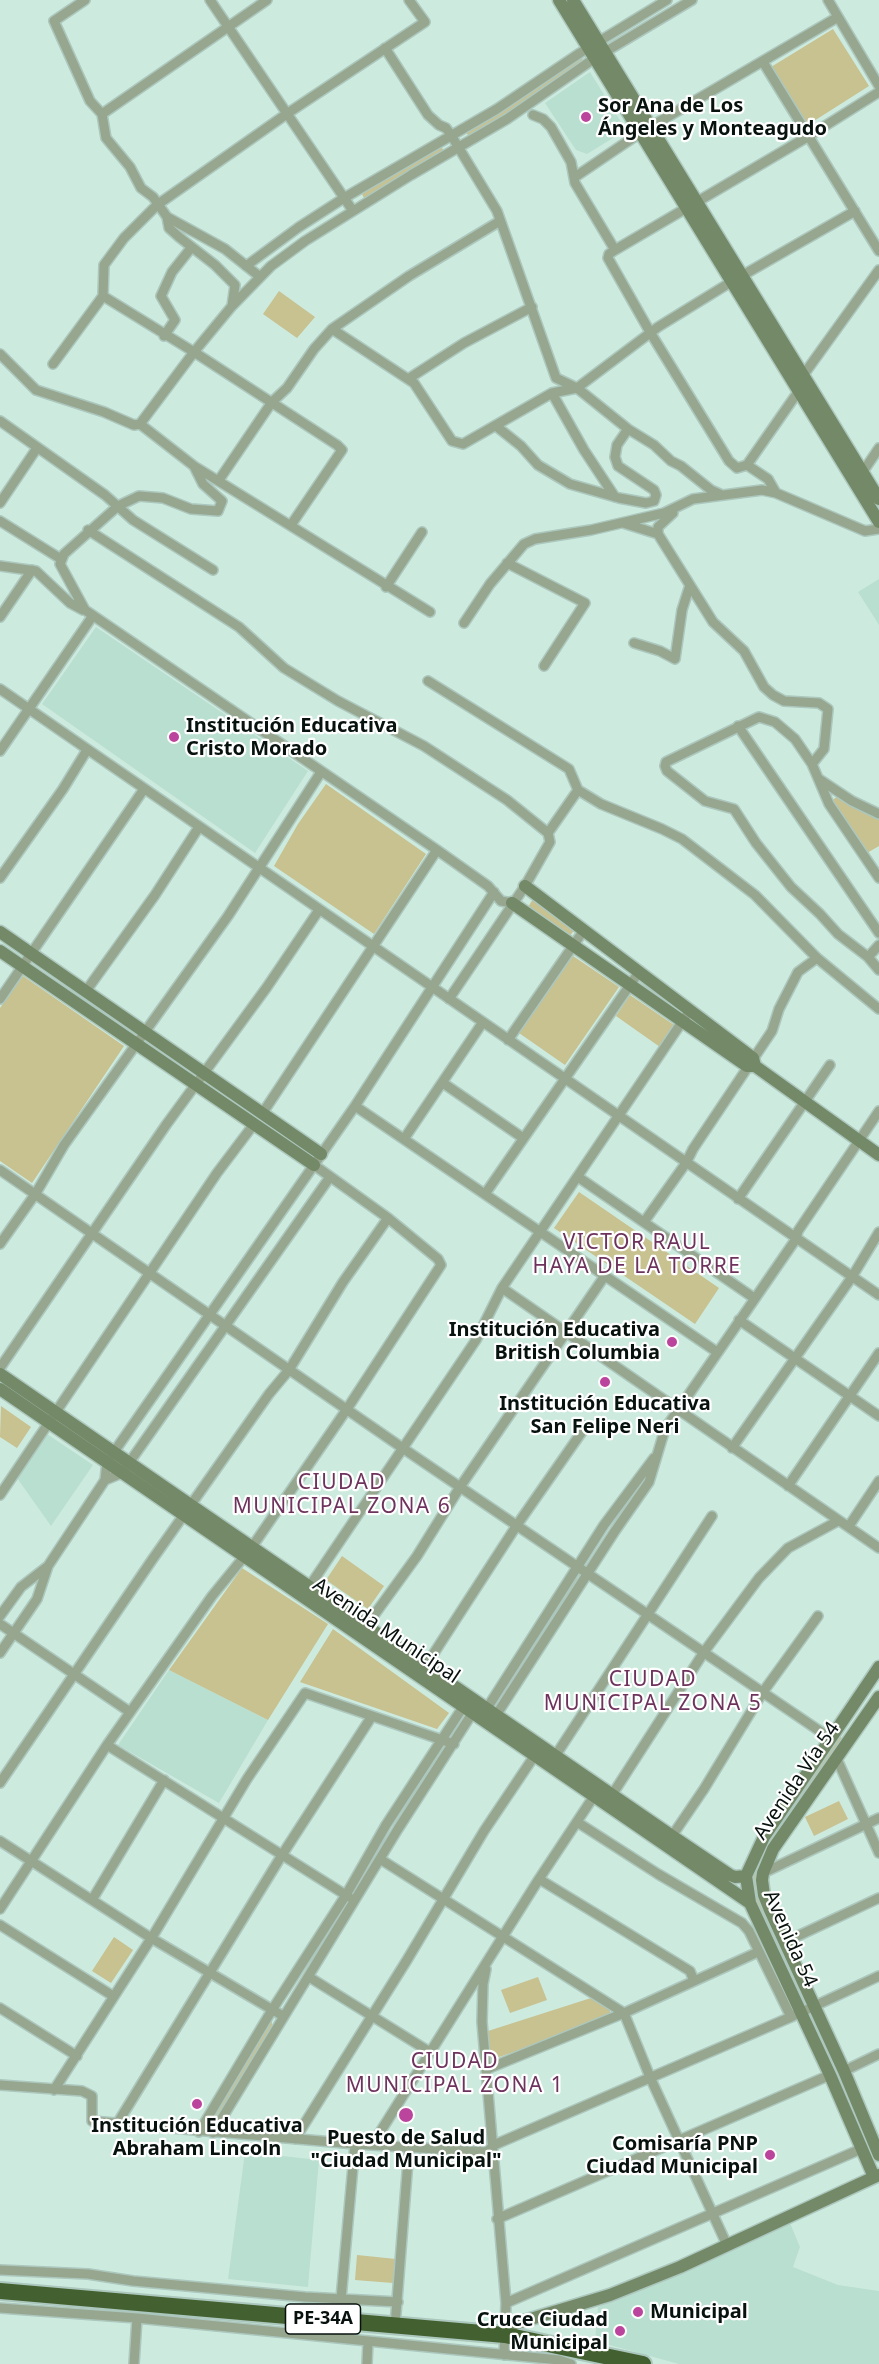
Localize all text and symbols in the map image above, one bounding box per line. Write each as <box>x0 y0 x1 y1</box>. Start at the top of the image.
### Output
place label: Sor Ana de Los Ángeles y Monteagudo <box>598 94 827 141</box>
marker: Sor Ana de Los Ángeles y Monteagudo <box>579 110 593 124</box>
place label: Institución Educativa Cristo Morado <box>186 714 397 761</box>
marker: Institución Educativa Cristo Morado <box>167 730 181 744</box>
district label: VICTOR RAUL HAYA DE LA TORRE <box>532 1230 742 1280</box>
place label: Institución Educativa British Columbia <box>449 1318 660 1365</box>
marker: Institución Educativa British Columbia <box>665 1335 679 1349</box>
marker: Institución Educativa San Felipe Neri <box>598 1375 612 1389</box>
place label: Institución Educativa San Felipe Neri <box>499 1392 711 1439</box>
district label: CIUDAD MUNICIPAL ZONA 6 <box>233 1470 451 1520</box>
street label: Avenida Municipal <box>308 1573 464 1689</box>
district label: CIUDAD MUNICIPAL ZONA 5 <box>544 1667 762 1717</box>
street label: Avenida Vía 54 <box>749 1718 845 1844</box>
street label: Avenida 54 <box>758 1887 822 1991</box>
district label: CIUDAD MUNICIPAL ZONA 1 <box>346 2049 564 2099</box>
marker: Institución Educativa Abraham Lincoln <box>190 2097 204 2111</box>
marker: Puesto de Salud "Ciudad Municipal" <box>397 2106 415 2124</box>
place label: Institución Educativa Abraham Lincoln <box>91 2114 303 2161</box>
place label: Puesto de Salud "Ciudad Municipal" <box>310 2126 502 2173</box>
place label: Comisaría PNP Ciudad Municipal <box>586 2132 758 2179</box>
marker: Comisaría PNP Ciudad Municipal <box>763 2148 777 2162</box>
place label: Municipal <box>650 2300 748 2324</box>
road number: PE-34A <box>286 2304 360 2334</box>
marker: Municipal <box>631 2305 645 2319</box>
place label: Cruce Ciudad Municipal <box>477 2308 608 2355</box>
marker: Cruce Ciudad Municipal <box>613 2324 627 2338</box>

